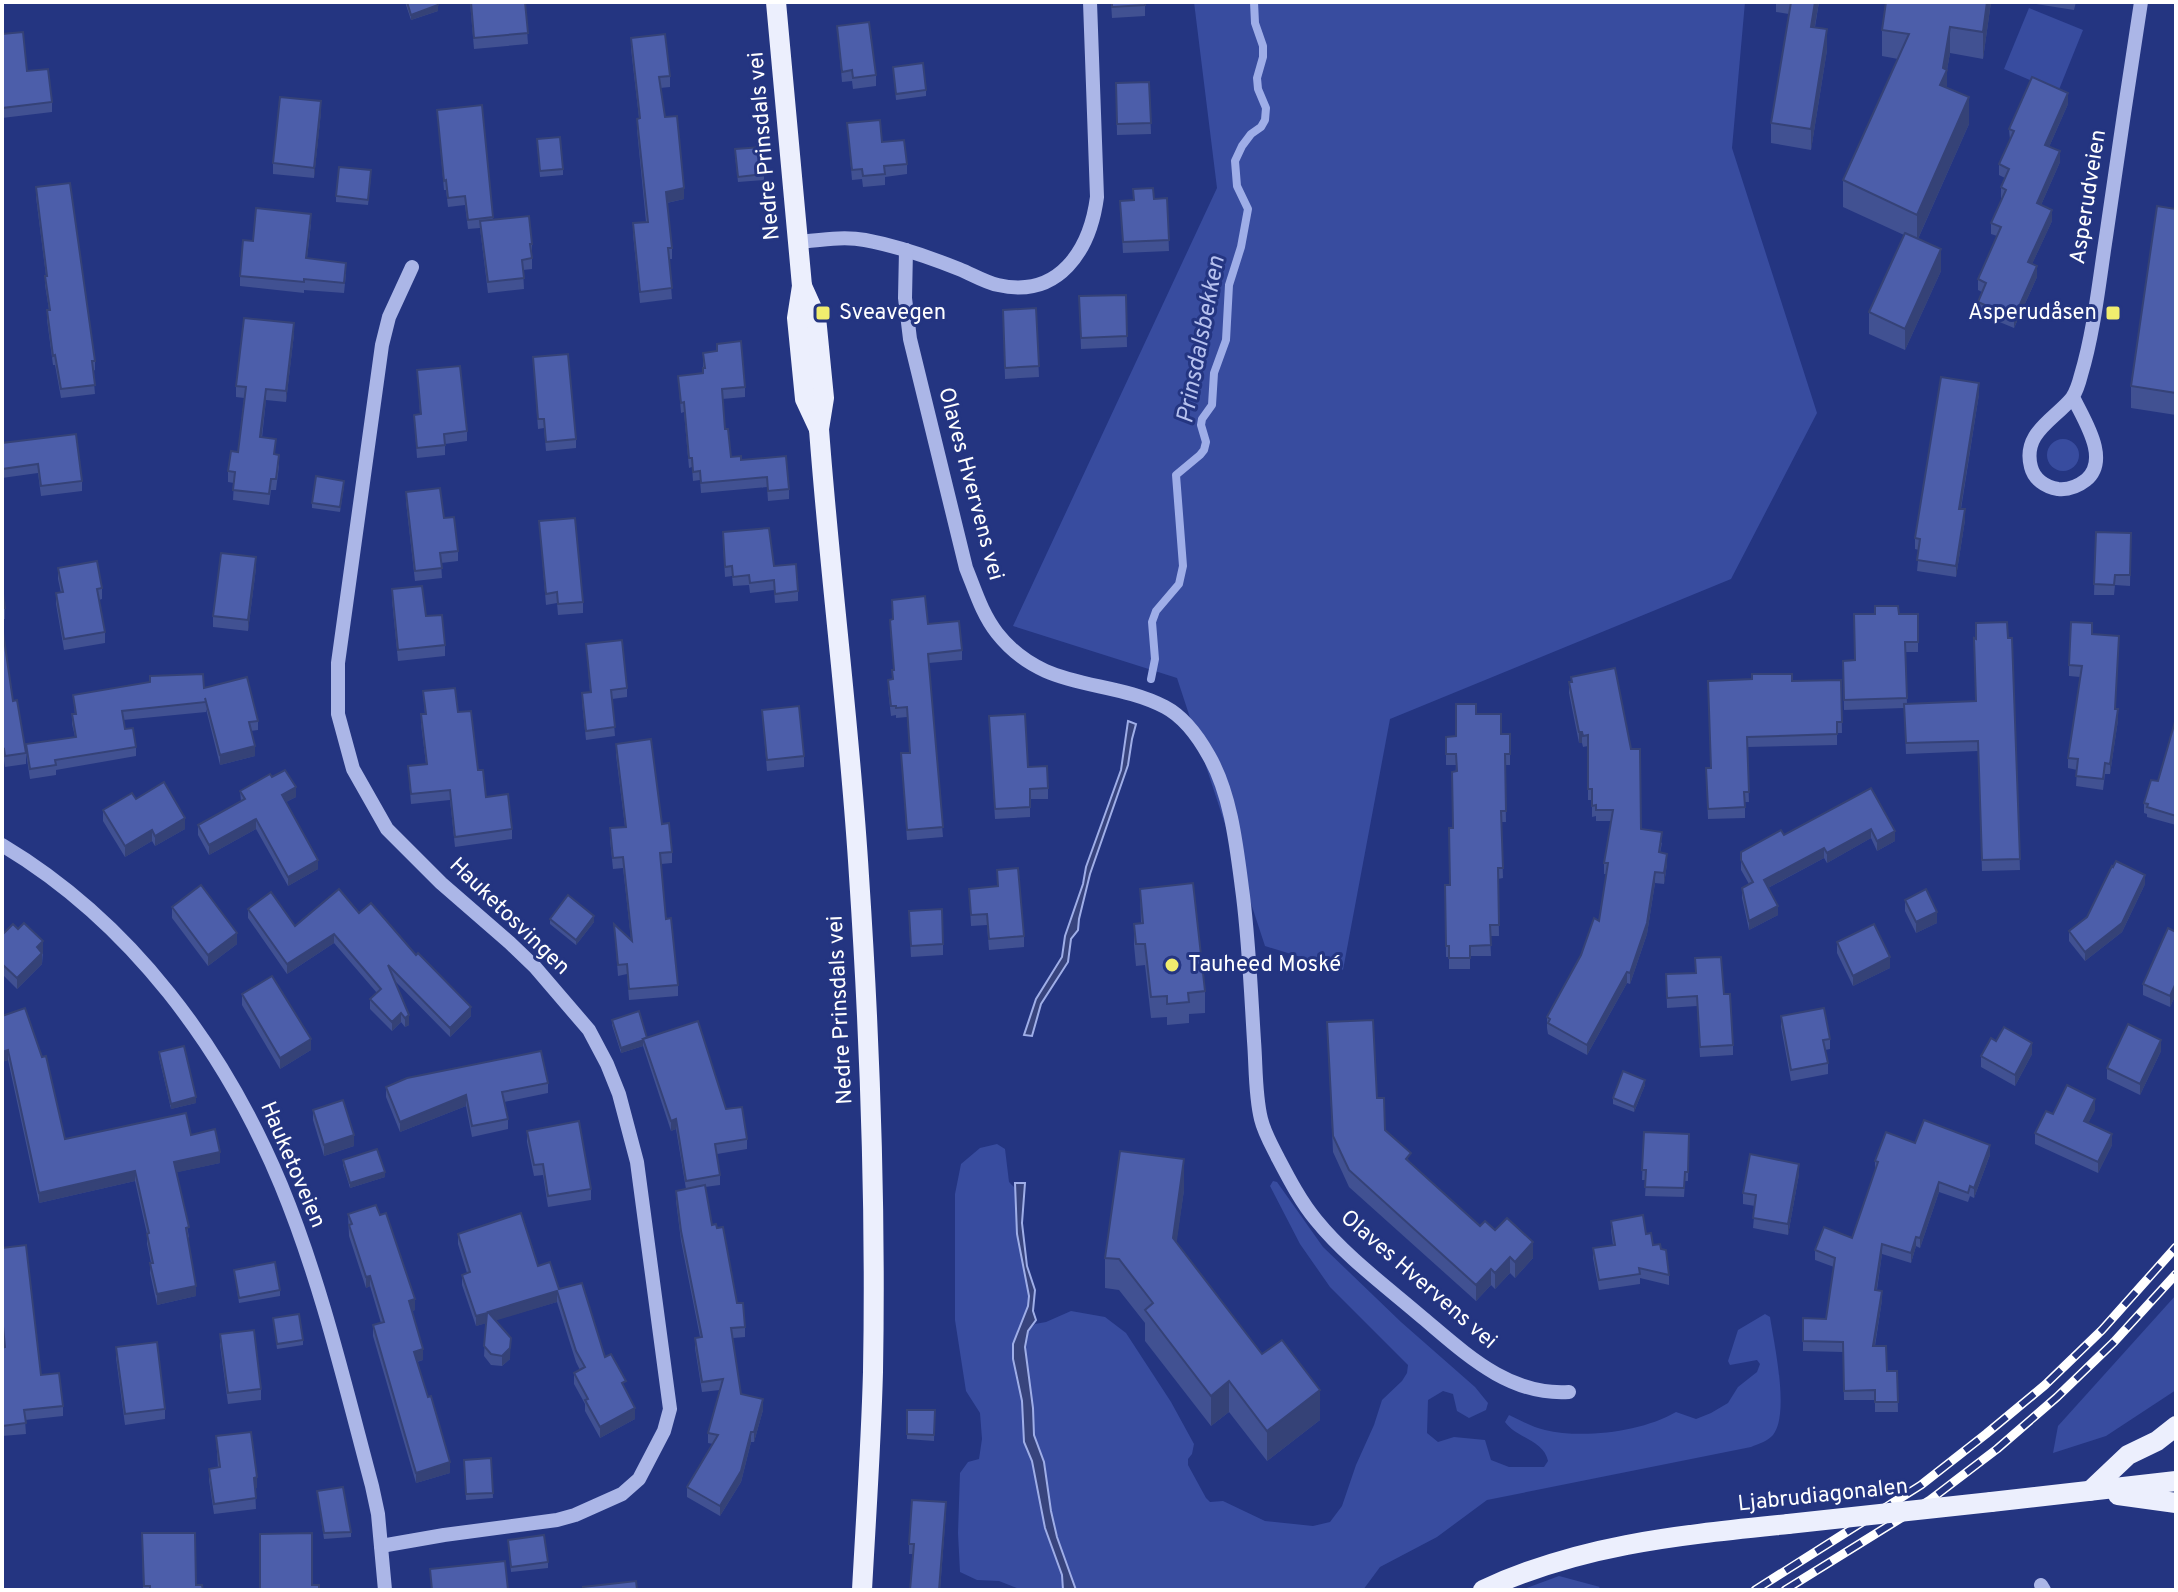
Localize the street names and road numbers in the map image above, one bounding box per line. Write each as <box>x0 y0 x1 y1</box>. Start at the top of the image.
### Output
street label: Nedre Prinsdals vei <box>743 50 787 242</box>
street label: Asperudveien <box>2065 128 2113 266</box>
street label: Olaves Hvervens vei <box>931 385 1009 583</box>
street label: Hauketosvingen <box>443 853 575 981</box>
street label: Nedre Prinsdals vei <box>823 915 859 1105</box>
street label: Hauketoveien <box>253 1098 331 1232</box>
street label: Olaves Hvervens vei <box>1334 1205 1502 1355</box>
street label: Ljabrudiagonalen <box>1737 1474 1909 1518</box>

